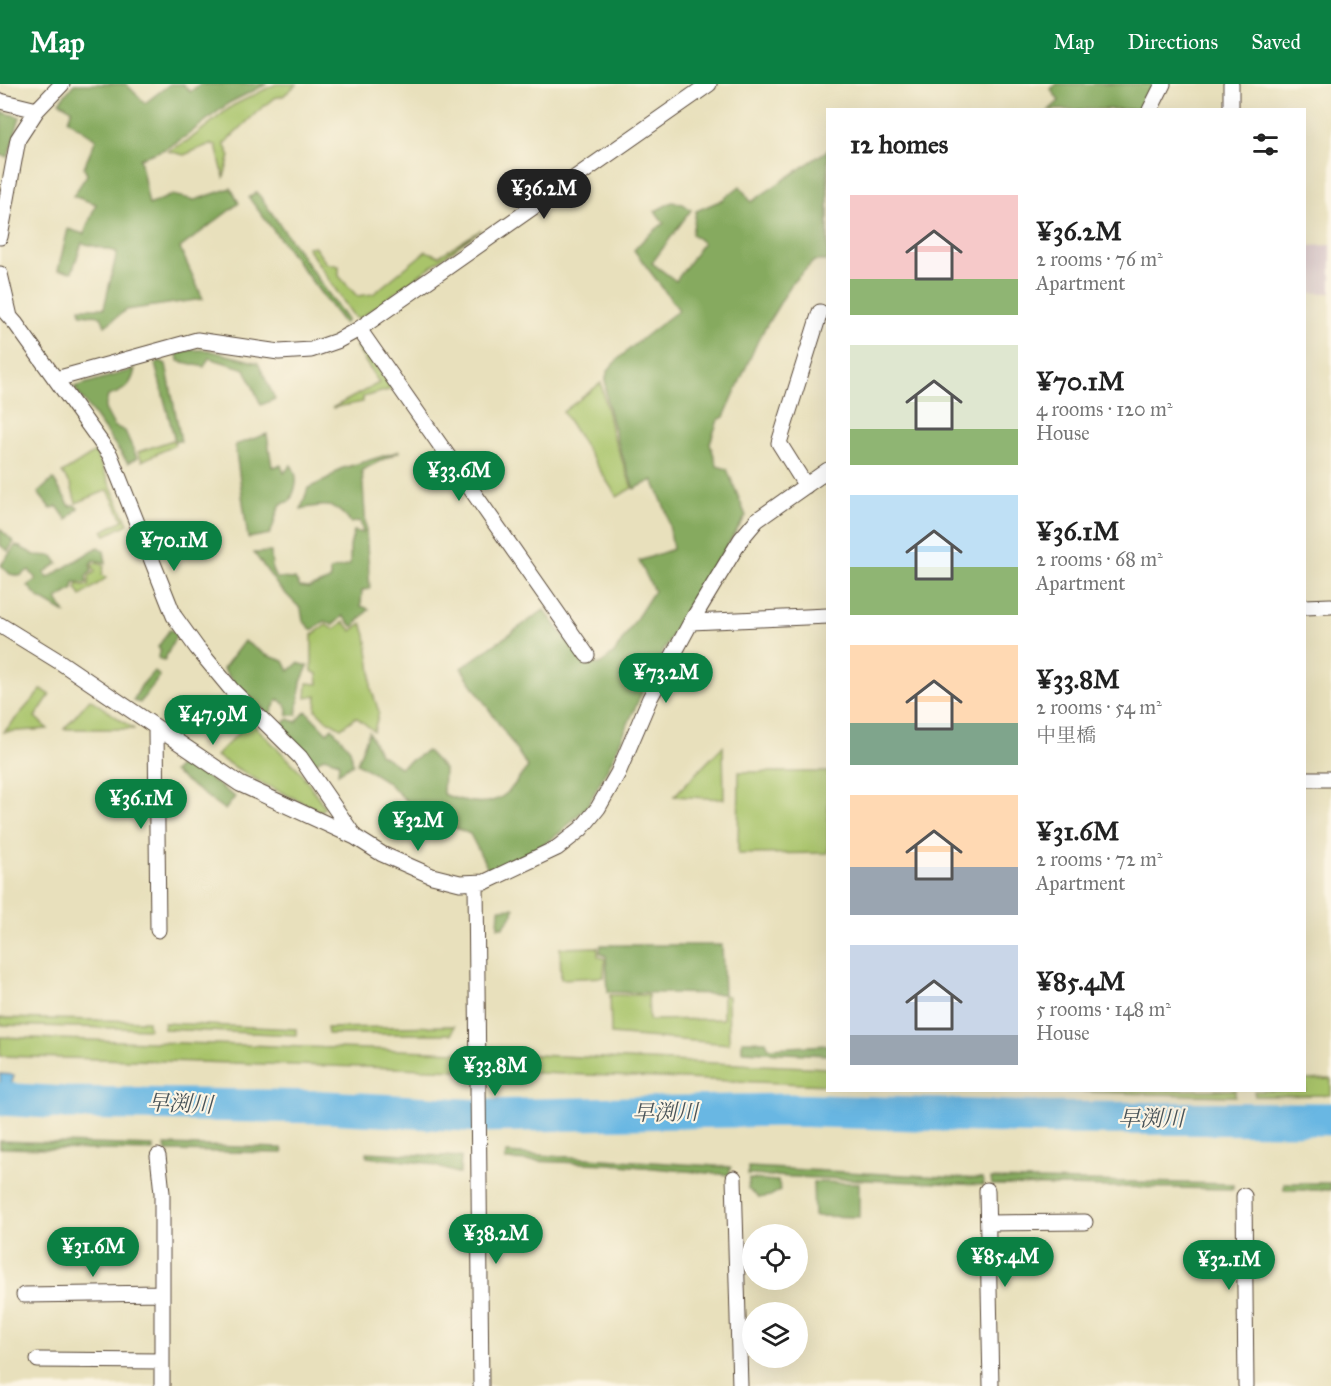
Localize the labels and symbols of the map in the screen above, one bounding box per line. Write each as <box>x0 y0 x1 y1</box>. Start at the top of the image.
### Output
pin: ¥36.2M <box>495 169 593 220</box>
pin: ¥33.6M <box>410 451 508 502</box>
pin: ¥70.1M <box>125 521 223 572</box>
pin: ¥73.2M <box>617 653 715 704</box>
pin: ¥47.9M <box>164 695 262 746</box>
pin: ¥36.1M <box>92 779 190 830</box>
pin: ¥32M <box>382 801 454 852</box>
pin: ¥33.8M <box>446 1046 544 1097</box>
water label: 早渕川 <box>147 1089 215 1118</box>
water label: 早渕川 <box>632 1098 700 1127</box>
water label: 早渕川 <box>1118 1105 1186 1132</box>
pin: ¥38.2M <box>447 1214 545 1265</box>
pin: ¥31.6M <box>44 1227 142 1278</box>
pin: ¥85.4M <box>956 1237 1054 1288</box>
pin: ¥32.1M <box>1180 1240 1278 1291</box>

